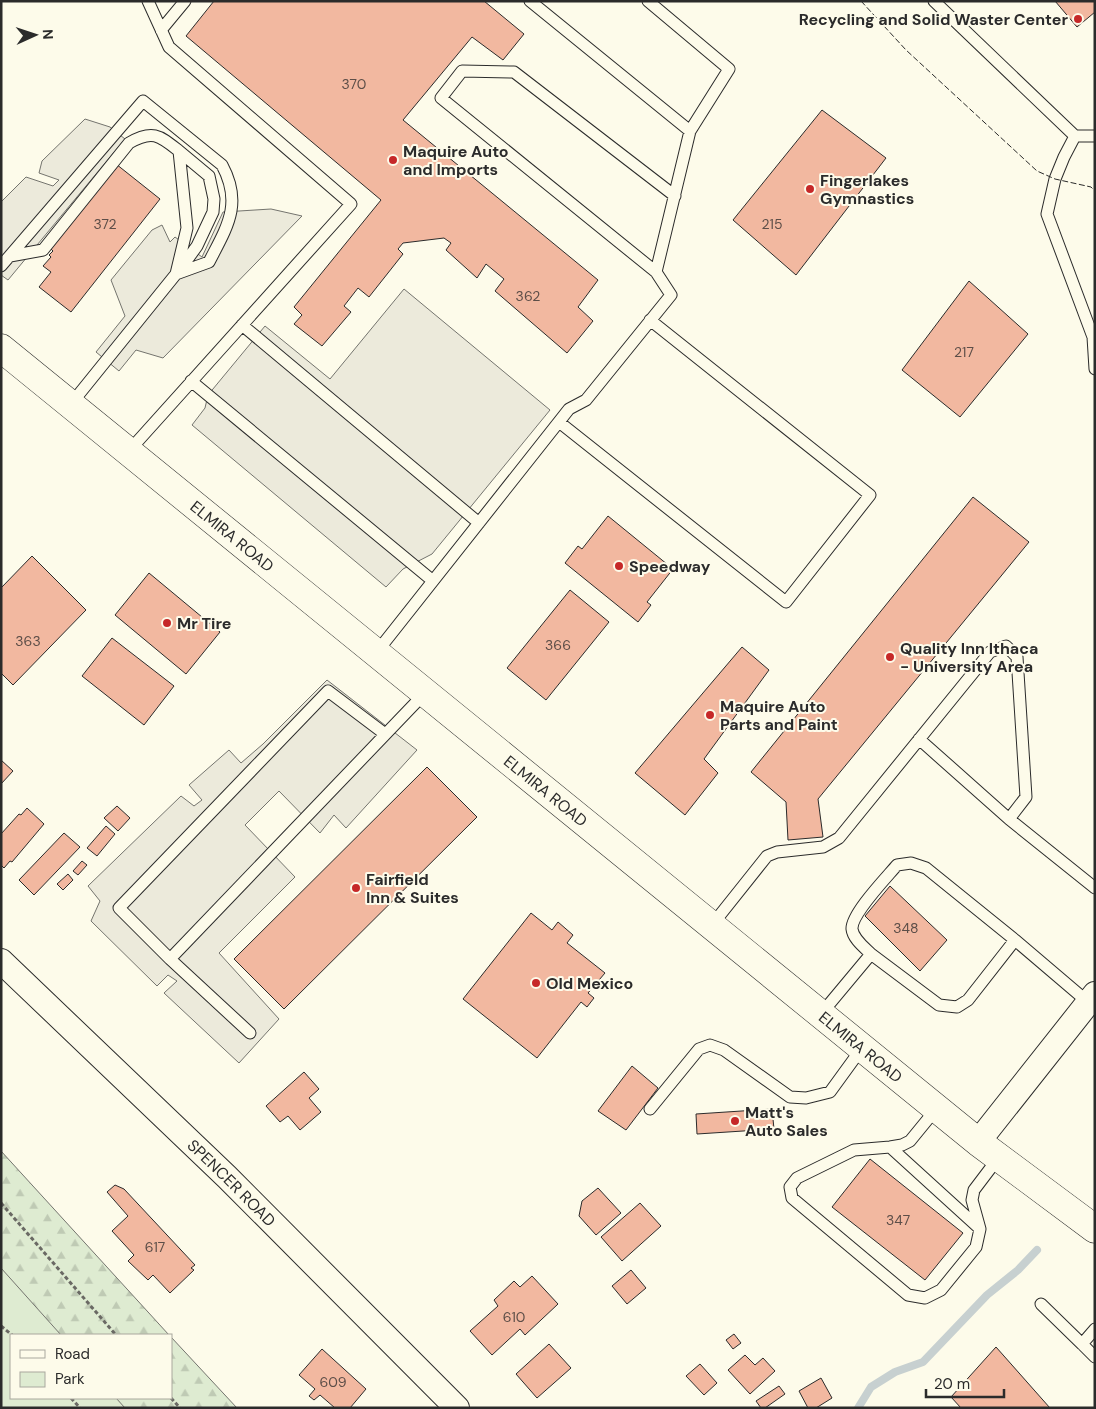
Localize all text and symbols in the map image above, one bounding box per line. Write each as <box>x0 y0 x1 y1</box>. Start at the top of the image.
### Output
place label: Recycling and Solid Waster Center <box>799 9 1068 30</box>
north arrow <box>10 10 60 60</box>
marker: Recycling and Solid Waster Center <box>1072 13 1084 25</box>
text: N <box>39 29 57 40</box>
house number: 370 <box>342 75 366 93</box>
place label: Maquire Auto and Imports <box>403 141 509 180</box>
marker: Maquire Auto and Imports <box>387 154 399 166</box>
place label: Fingerlakes Gymnastics <box>820 170 914 209</box>
marker: Fingerlakes Gymnastics <box>804 183 816 195</box>
house number: 372 <box>93 215 117 233</box>
house number: 215 <box>762 215 782 233</box>
house number: 362 <box>516 287 540 305</box>
house number: 217 <box>954 343 974 361</box>
street label: ELMIRA ROAD <box>186 496 278 576</box>
place label: Speedway <box>629 556 711 577</box>
marker: Speedway <box>613 560 625 572</box>
place label: Mr Tire <box>177 613 231 634</box>
marker: Mr Tire <box>161 617 173 629</box>
house number: 363 <box>15 632 41 650</box>
house number: 366 <box>545 636 571 654</box>
place label: Quality Inn Ithaca - University Area <box>900 638 1038 677</box>
marker: Quality Inn Ithaca - University Area <box>884 651 896 663</box>
place label: Maquire Auto Parts and Paint <box>720 696 838 735</box>
marker: Maquire Auto Parts and Paint <box>704 709 716 721</box>
street label: ELMIRA ROAD <box>500 750 592 831</box>
place label: Fairfield Inn & Suites <box>366 869 459 908</box>
marker: Fairfield Inn & Suites <box>350 882 362 894</box>
house number: 348 <box>893 919 919 937</box>
place label: Old Mexico <box>546 973 633 994</box>
marker: Old Mexico <box>530 977 542 989</box>
street label: ELMIRA ROAD <box>815 1007 907 1087</box>
place label: Matt's Auto Sales <box>745 1102 828 1141</box>
marker: Matt's Auto Sales <box>729 1115 741 1127</box>
street label: SPENCER ROAD <box>183 1135 280 1231</box>
house number: 347 <box>886 1211 910 1229</box>
house number: 617 <box>145 1238 165 1256</box>
house number: 610 <box>503 1308 525 1326</box>
legend <box>10 1334 172 1399</box>
text: Road <box>55 1344 90 1364</box>
scale bar <box>926 1366 1004 1398</box>
text: Park <box>55 1369 85 1389</box>
house number: 609 <box>319 1373 347 1391</box>
text: 20 m <box>934 1374 970 1394</box>

